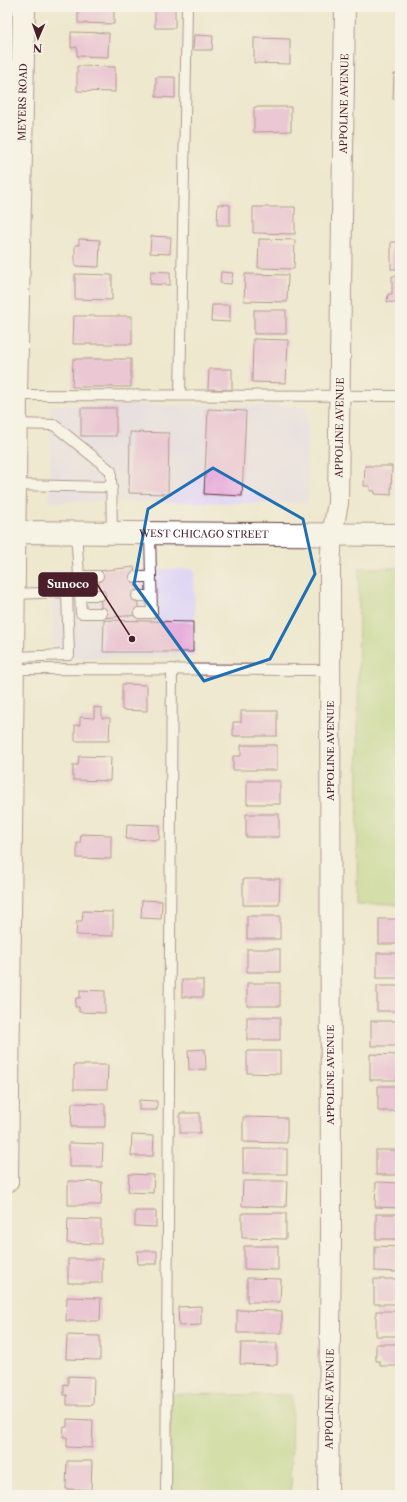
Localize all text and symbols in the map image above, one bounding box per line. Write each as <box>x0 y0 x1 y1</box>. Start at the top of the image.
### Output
north arrow <box>18 18 58 58</box>
text: N <box>32 41 43 55</box>
street label: APPOLINE AVENUE <box>337 53 351 155</box>
street label: MEYERS ROAD <box>15 63 30 141</box>
street label: APPOLINE AVENUE <box>332 377 347 479</box>
street label: WEST CHICAGO STREET <box>138 527 269 541</box>
callout: Sunoco <box>39 573 97 596</box>
text: Sunoco <box>47 577 89 591</box>
street label: APPOLINE AVENUE <box>324 701 337 802</box>
street label: APPOLINE AVENUE <box>324 1025 337 1126</box>
street label: APPOLINE AVENUE <box>323 1349 337 1450</box>

